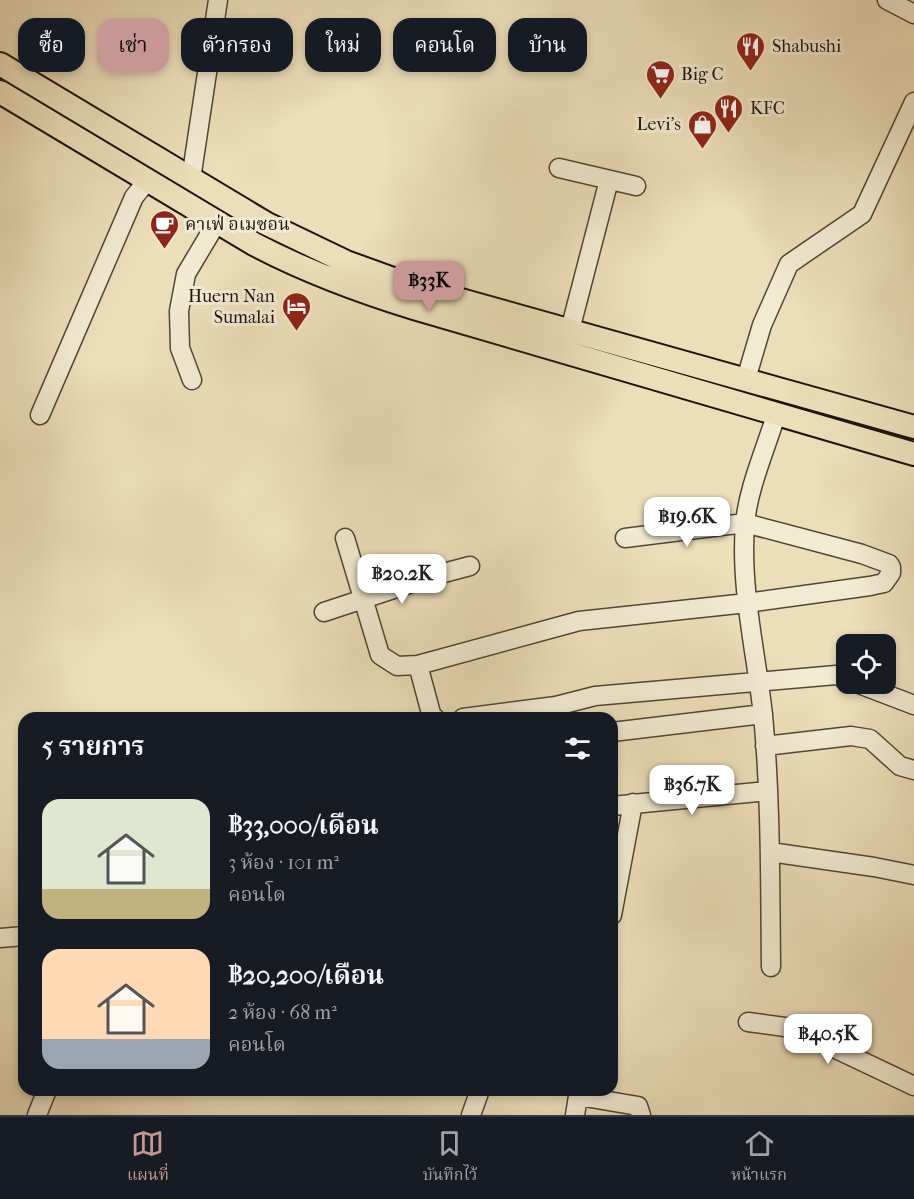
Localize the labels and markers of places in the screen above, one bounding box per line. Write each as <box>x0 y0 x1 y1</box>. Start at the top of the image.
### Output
restaurant icon: Shabushi <box>735 30 767 72</box>
place label: Shabushi <box>772 36 842 57</box>
supermarket icon: Big C <box>644 58 676 100</box>
place label: Big C <box>681 64 724 85</box>
restaurant icon: KFC <box>713 92 745 134</box>
place label: KFC <box>750 98 785 119</box>
shop icon: Levi's <box>686 108 718 150</box>
place label: Levi's <box>637 114 681 135</box>
cafe icon: คาเฟ่ อเมซอน <box>148 208 180 250</box>
place label: คาเฟ่ อเมซอน <box>185 214 290 235</box>
pin: ฿33K <box>393 261 465 312</box>
place label: Huern Nan Sumalai <box>188 286 276 328</box>
hotel icon: Huern Nan Sumalai <box>280 290 312 332</box>
pin: ฿19.6K <box>638 497 736 548</box>
pin: ฿20.2K <box>353 554 451 605</box>
pin: ฿36.7K <box>643 765 741 816</box>
pin: ฿40.5K <box>779 1014 877 1065</box>

